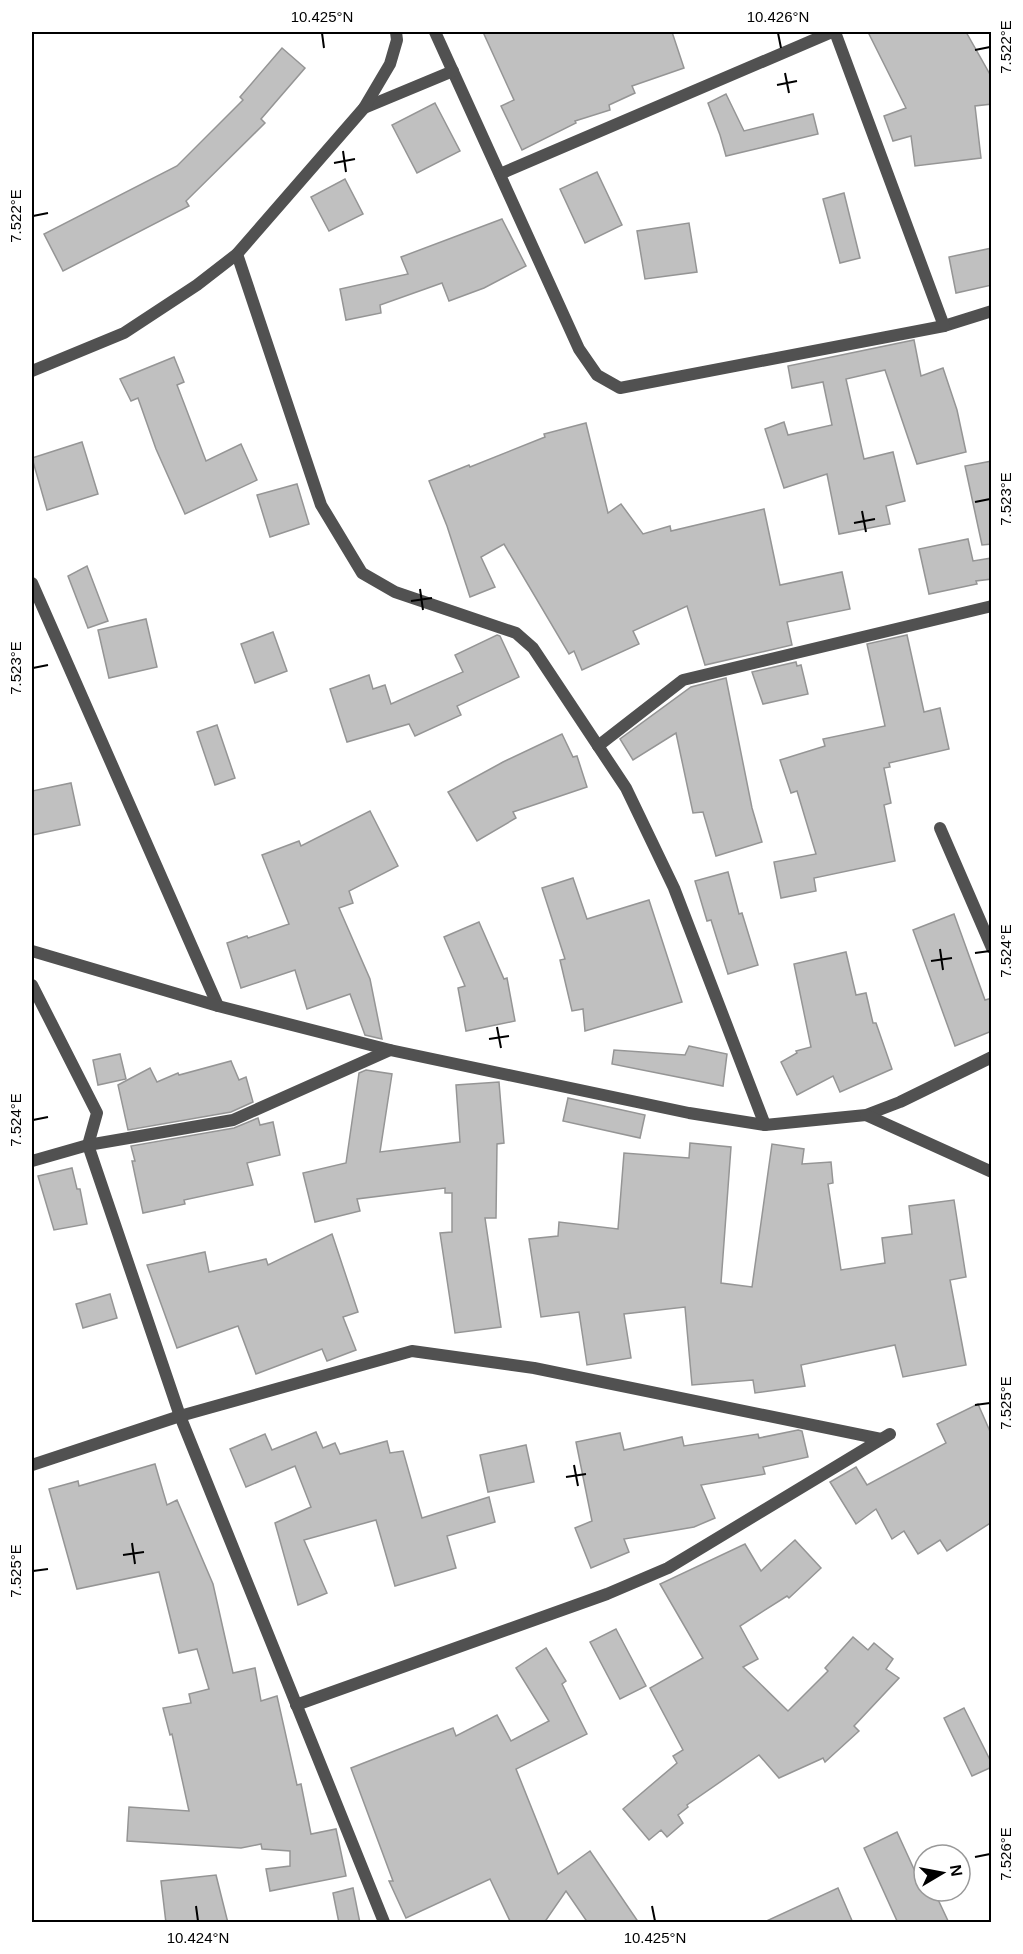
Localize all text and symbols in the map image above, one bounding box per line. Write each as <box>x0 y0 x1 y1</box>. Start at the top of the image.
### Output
text: 10.425°N <box>291 8 353 25</box>
text: 10.426°N <box>747 8 809 25</box>
text: 7.522°E <box>997 20 1014 74</box>
text: 7.522°E <box>7 189 24 243</box>
text: 7.523°E <box>997 472 1014 526</box>
text: 7.523°E <box>7 641 24 695</box>
text: 7.524°E <box>997 924 1014 978</box>
text: 7.524°E <box>7 1093 24 1147</box>
text: 7.525°E <box>997 1376 1014 1430</box>
text: 7.525°E <box>7 1544 24 1598</box>
text: 7.526°E <box>997 1827 1014 1881</box>
north arrow <box>912 1843 972 1903</box>
text: N <box>947 1863 966 1878</box>
text: 10.424°N <box>167 1929 229 1946</box>
text: 10.425°N <box>624 1929 686 1946</box>

